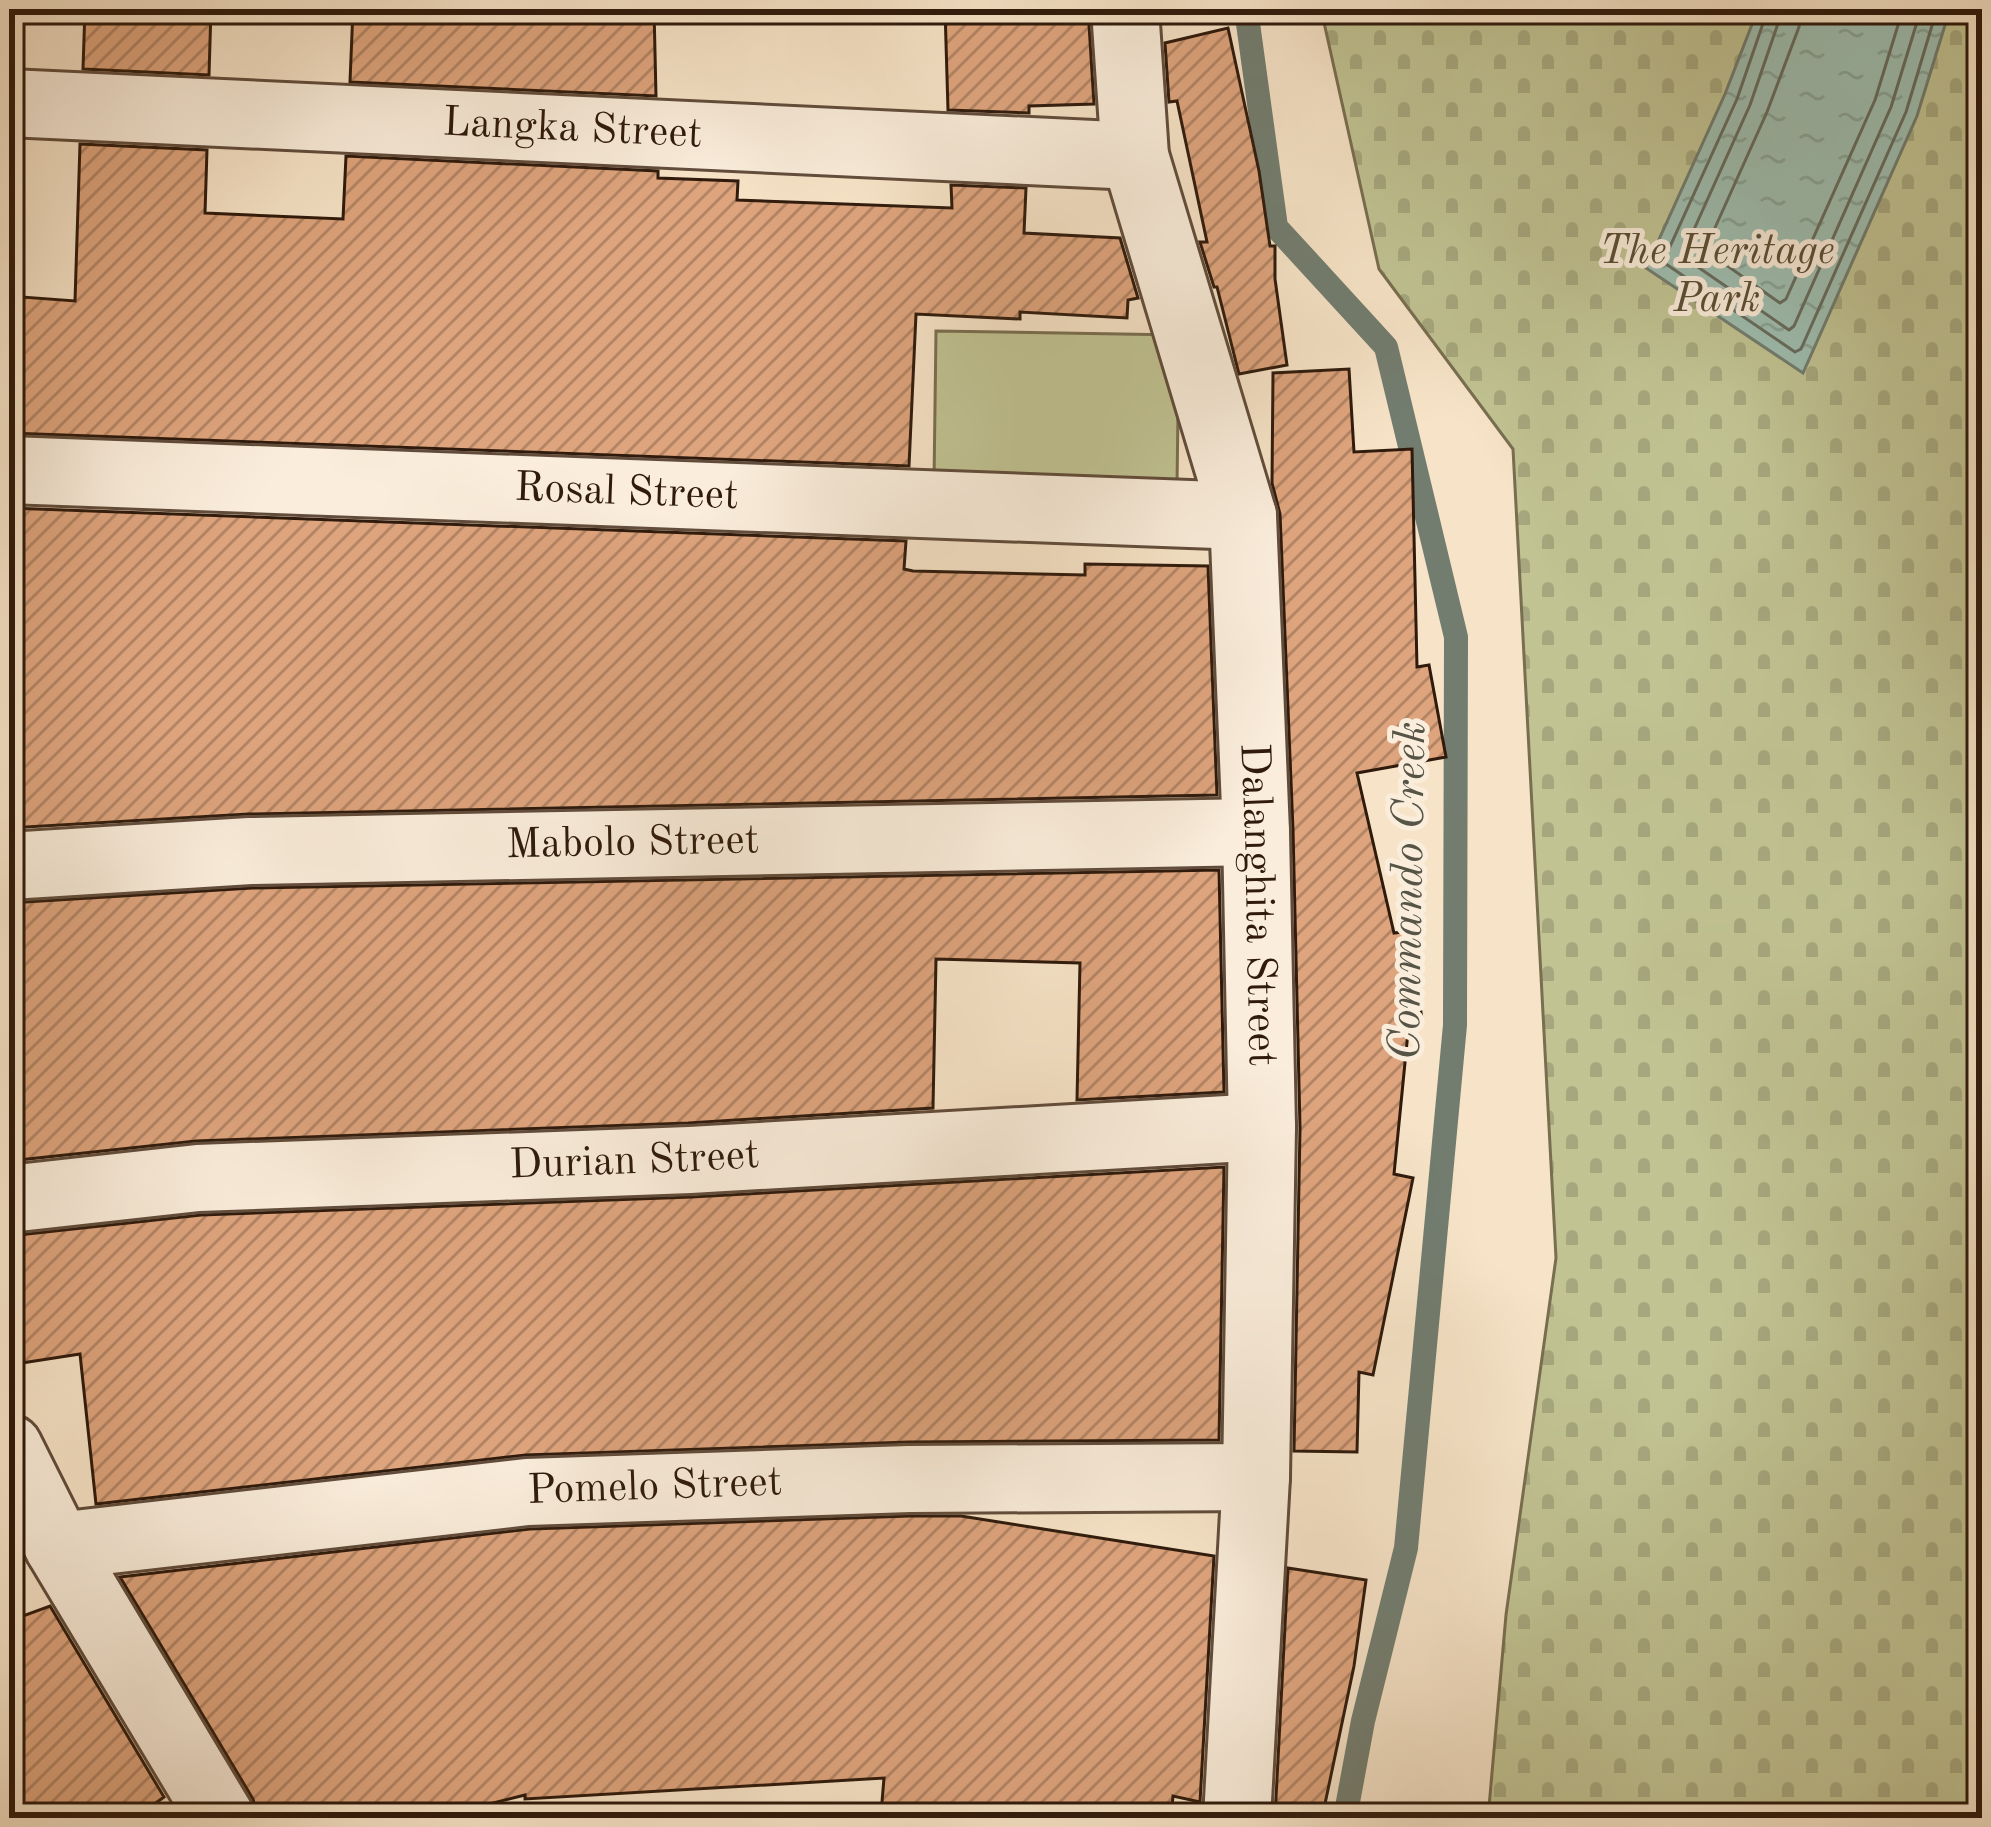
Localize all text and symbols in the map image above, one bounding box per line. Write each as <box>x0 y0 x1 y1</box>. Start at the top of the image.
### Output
street label: Langka Street <box>442 102 703 157</box>
park label: The Heritage Park <box>1599 231 1835 321</box>
street label: Rosal Street <box>514 468 739 518</box>
water label: Commando Creek <box>1384 721 1435 1061</box>
street label: Dalanghita Street <box>1231 742 1282 1067</box>
street label: Mabolo Street <box>505 820 760 867</box>
street label: Durian Street <box>509 1135 761 1188</box>
street label: Pomelo Street <box>527 1462 783 1513</box>

